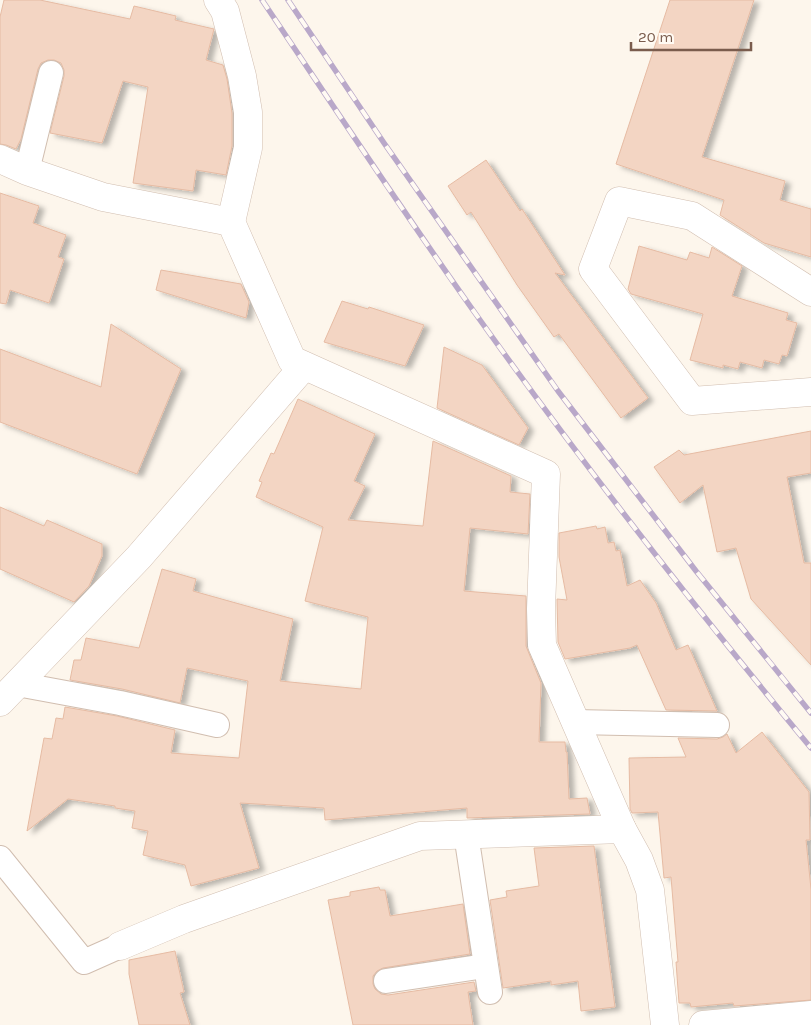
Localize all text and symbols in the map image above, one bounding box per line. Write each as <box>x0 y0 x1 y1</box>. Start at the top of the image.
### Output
scale bar <box>631 20 751 52</box>
text: 20 m <box>638 28 673 46</box>

